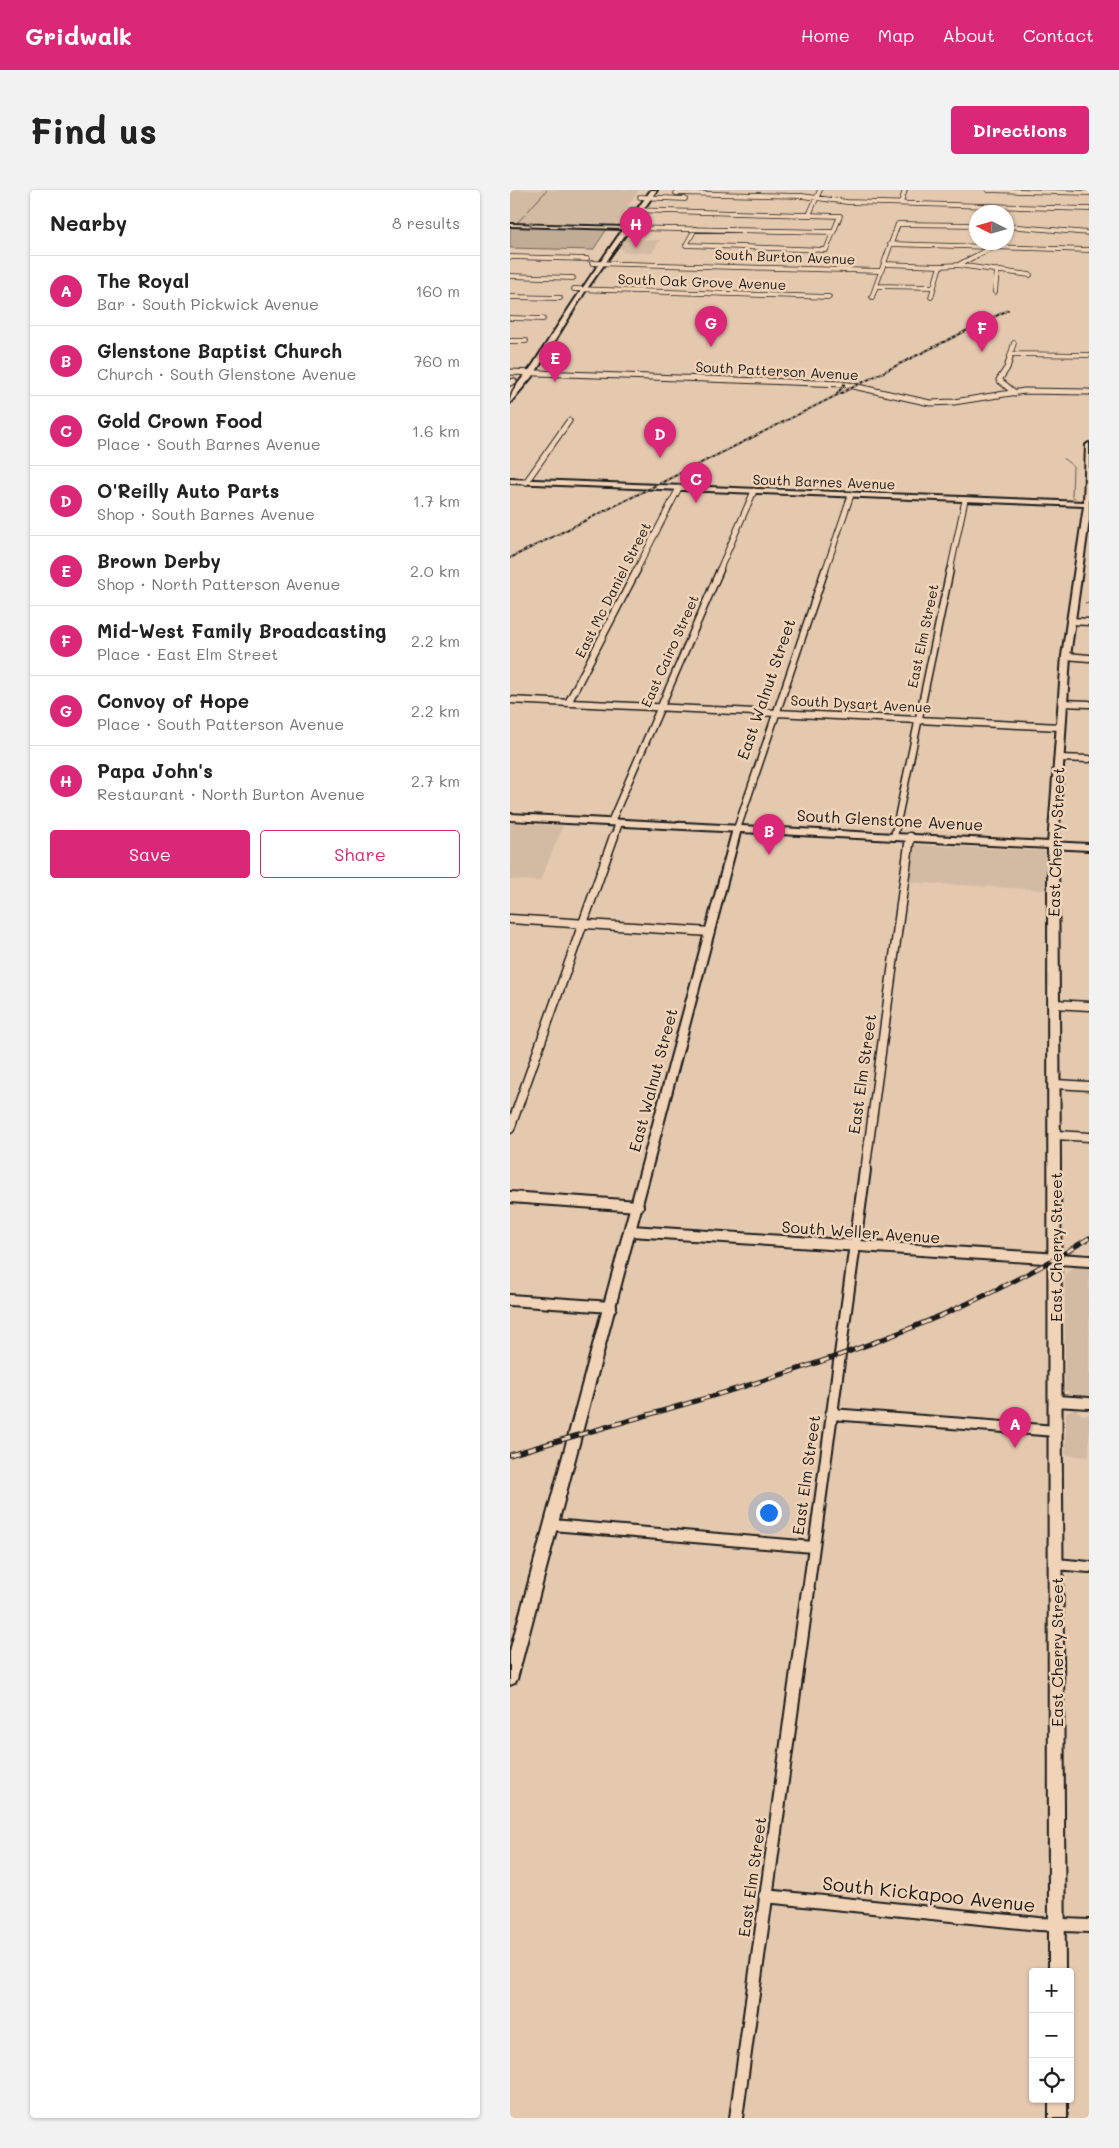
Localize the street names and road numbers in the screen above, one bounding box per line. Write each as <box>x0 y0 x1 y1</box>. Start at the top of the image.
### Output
street label: South Burton Avenue <box>714 245 856 268</box>
street label: South Oak Grove Avenue <box>617 269 787 294</box>
street label: South Patterson Avenue <box>695 357 859 384</box>
street label: South Barnes Avenue <box>752 470 896 493</box>
street label: East Mc Daniel Street <box>570 519 655 661</box>
street label: East Elm Street <box>902 582 943 690</box>
street label: East Cairo Street <box>636 591 703 710</box>
street label: East Walnut Street <box>732 616 800 762</box>
street label: South Dysart Avenue <box>790 690 932 717</box>
street label: East Cherry Street <box>1042 767 1069 917</box>
street label: South Glenstone Avenue <box>796 804 984 835</box>
street label: East Walnut Street <box>623 1006 682 1154</box>
street label: East Elm Street <box>843 1013 880 1135</box>
street label: East Cherry Street <box>1045 1172 1066 1322</box>
street label: South Weller Avenue <box>781 1215 941 1248</box>
street label: East Elm Street <box>787 1414 824 1536</box>
street label: East Cherry Street <box>1046 1577 1067 1727</box>
street label: East Elm Street <box>733 1816 770 1938</box>
street label: South Kickapoo Avenue <box>821 1870 1037 1917</box>

